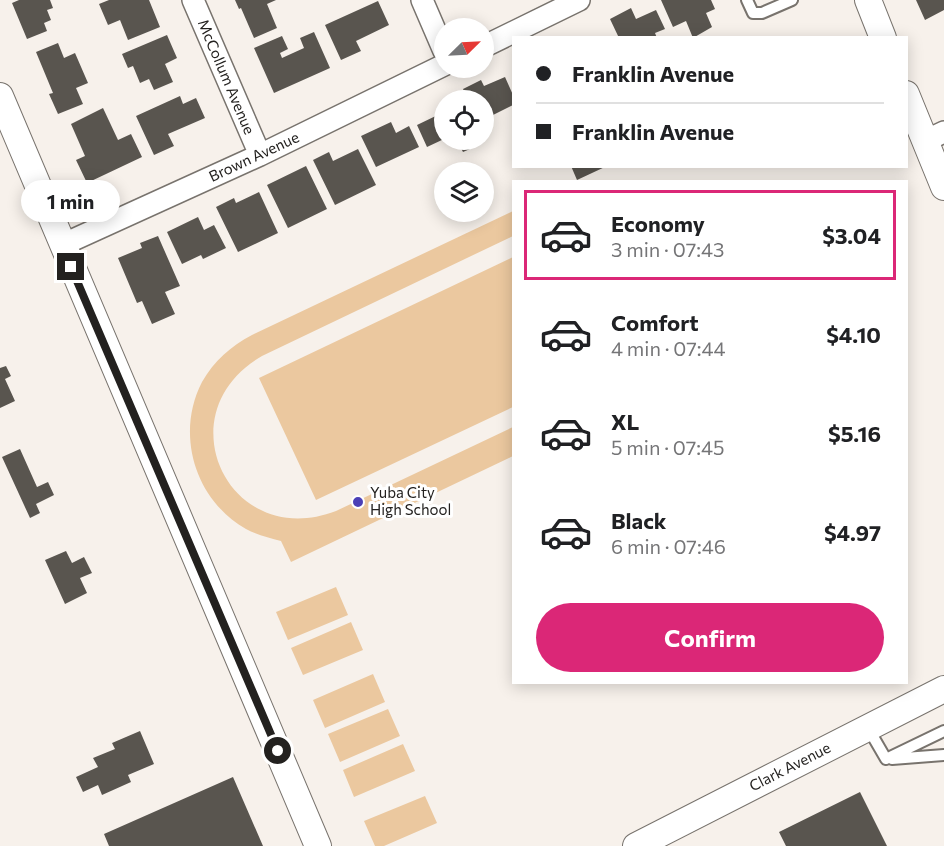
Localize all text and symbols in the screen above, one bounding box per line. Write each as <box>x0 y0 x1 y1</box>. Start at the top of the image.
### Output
street label: McCollum Avenue <box>195 17 259 137</box>
north arrow <box>434 18 494 78</box>
map controls <box>434 18 494 222</box>
text: Franklin Avenue <box>572 60 734 87</box>
button: locate <box>434 90 494 150</box>
text: Franklin Avenue <box>572 118 734 145</box>
street label: Brown Avenue <box>206 127 302 185</box>
button: layers <box>434 162 494 222</box>
callout: 1 min <box>22 180 121 222</box>
text: 1 min <box>47 189 94 213</box>
icon: car <box>539 208 593 262</box>
text: Economy <box>611 210 705 237</box>
text: $3.04 <box>822 222 881 249</box>
text: 3 min · 07:43 <box>611 237 724 261</box>
route end <box>57 253 84 280</box>
icon: car <box>539 307 593 361</box>
text: Comfort <box>611 309 699 336</box>
text: $4.10 <box>826 321 881 348</box>
text: 4 min · 07:44 <box>611 336 726 360</box>
icon: car <box>539 406 593 460</box>
text: XL <box>611 408 639 435</box>
text: $5.16 <box>828 420 881 447</box>
text: 5 min · 07:45 <box>611 435 725 459</box>
place label: Yuba City High School <box>370 483 451 518</box>
marker: Yuba City High School <box>351 495 365 509</box>
icon: car <box>539 505 593 559</box>
text: Black <box>611 507 666 534</box>
text: $4.97 <box>824 519 881 546</box>
text: 6 min · 07:46 <box>611 534 726 558</box>
button: Confirm <box>536 603 884 672</box>
route start <box>264 737 291 764</box>
street label: Clark Avenue <box>746 738 833 794</box>

